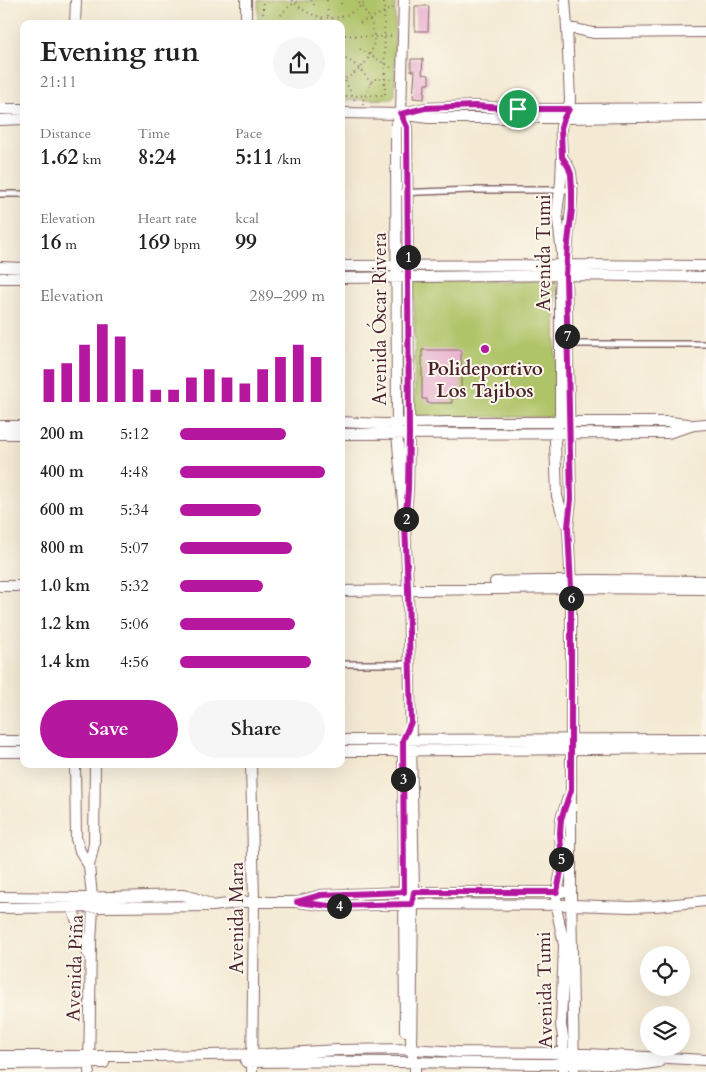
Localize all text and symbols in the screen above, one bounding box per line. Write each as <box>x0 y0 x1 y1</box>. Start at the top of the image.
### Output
text: Evening run <box>40 33 199 71</box>
button: share <box>273 37 325 89</box>
text: 21:11 <box>40 71 77 93</box>
pin <box>497 88 539 130</box>
icon: arrive <box>504 95 532 123</box>
text: Distance <box>40 124 91 143</box>
text: Time <box>138 124 170 143</box>
text: Pace <box>235 124 262 143</box>
text: 1.62 <box>40 143 78 172</box>
text: 8:24 <box>138 143 176 172</box>
text: 5:11 <box>235 143 274 172</box>
text: km <box>78 150 101 169</box>
text: /km <box>274 150 301 169</box>
street label: Avenida Tumi <box>531 194 557 312</box>
text: Elevation <box>40 209 96 228</box>
text: Heart rate <box>138 209 197 228</box>
text: kcal <box>235 209 259 228</box>
text: 16 <box>40 228 62 257</box>
text: 169 <box>138 228 170 257</box>
text: 99 <box>235 228 257 257</box>
street label: Avenida Óscar Rivera <box>366 232 393 406</box>
text: m <box>62 235 77 254</box>
text: bpm <box>170 235 201 254</box>
pin: 1 <box>396 244 420 270</box>
text: 1 <box>405 248 412 267</box>
text: Elevation <box>40 285 104 307</box>
text: 289–299 m <box>249 285 325 307</box>
pin: 7 <box>554 324 580 348</box>
text: 7 <box>564 327 571 346</box>
marker: Polideportivo Los Tajibos <box>479 343 491 355</box>
place label: Polideportivo Los Tajibos <box>427 356 543 404</box>
text: 200 m <box>40 423 84 445</box>
text: 5:12 <box>120 423 149 445</box>
text: 400 m <box>40 461 84 483</box>
text: 4:48 <box>120 461 149 483</box>
text: 600 m <box>40 499 84 521</box>
text: 5:34 <box>120 499 149 521</box>
pin: 2 <box>394 506 418 532</box>
text: 2 <box>403 510 410 529</box>
text: 800 m <box>40 537 84 559</box>
text: 5:07 <box>120 537 149 559</box>
text: 1.0 km <box>40 575 90 597</box>
text: 5:32 <box>120 575 149 597</box>
pin: 6 <box>558 586 584 610</box>
text: 6 <box>568 589 575 608</box>
text: 1.2 km <box>40 613 90 635</box>
text: 5:06 <box>120 613 149 635</box>
text: 1.4 km <box>40 651 90 673</box>
text: 4:56 <box>120 651 149 673</box>
button: Save <box>40 700 178 758</box>
button: Share <box>188 700 325 758</box>
pin: 3 <box>390 766 416 792</box>
text: 3 <box>400 770 407 789</box>
pin: 5 <box>548 846 574 872</box>
text: 5 <box>558 850 565 869</box>
street label: Avenida Mara <box>224 862 250 974</box>
pin: 4 <box>326 894 352 918</box>
text: 4 <box>336 897 343 916</box>
street label: Avenida Piña <box>60 914 90 1022</box>
street label: Avenida Tumi <box>531 931 559 1049</box>
map controls <box>640 946 690 1056</box>
button: locate <box>640 946 690 996</box>
button: layers <box>640 1006 690 1056</box>

